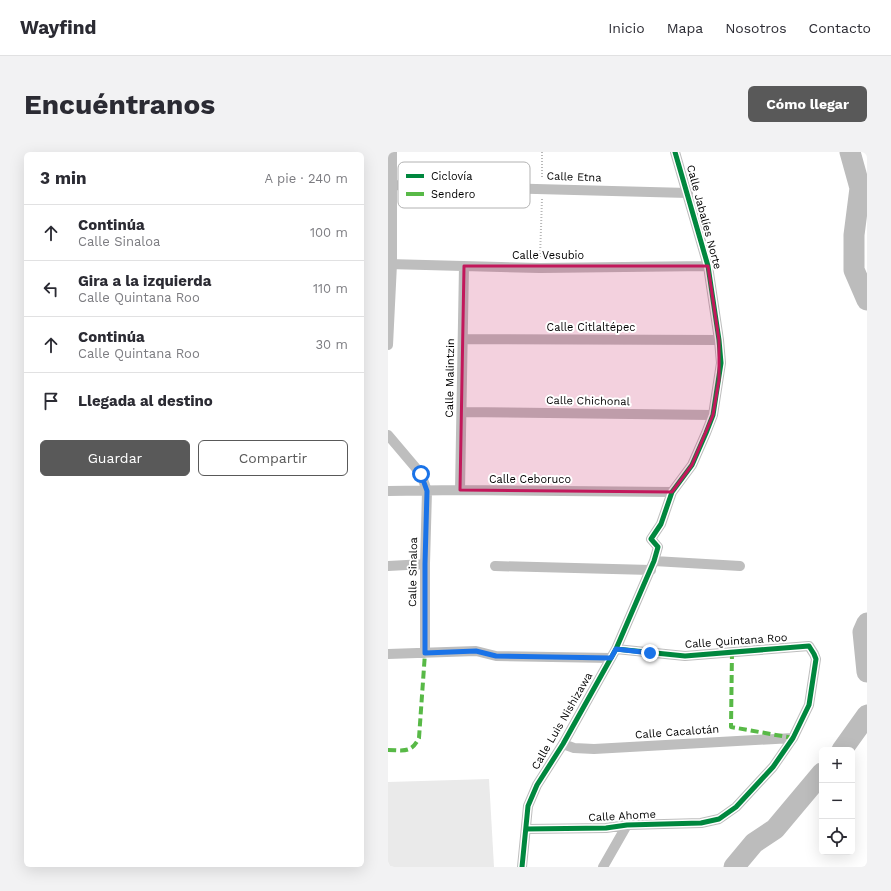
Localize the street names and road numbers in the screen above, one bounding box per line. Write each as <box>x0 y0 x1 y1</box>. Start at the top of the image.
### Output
street label: Calle Jabalíes Norte <box>684 163 724 271</box>
street label: Calle Etna <box>546 170 602 184</box>
street label: Calle Vesubio <box>512 249 584 262</box>
street label: Calle Citlaltépec <box>547 321 635 334</box>
street label: Calle Malintzin <box>443 338 457 418</box>
street label: Calle Chichonal <box>546 394 631 408</box>
street label: Calle Ceboruco <box>489 473 571 486</box>
street label: Calle Sinaloa <box>406 537 420 607</box>
street label: Calle Quintana Roo <box>684 631 788 651</box>
street label: Calle Luis Nishizawa <box>529 670 595 772</box>
street label: Calle Cacalotán <box>635 723 719 741</box>
street label: Calle Ahome <box>588 808 656 824</box>

